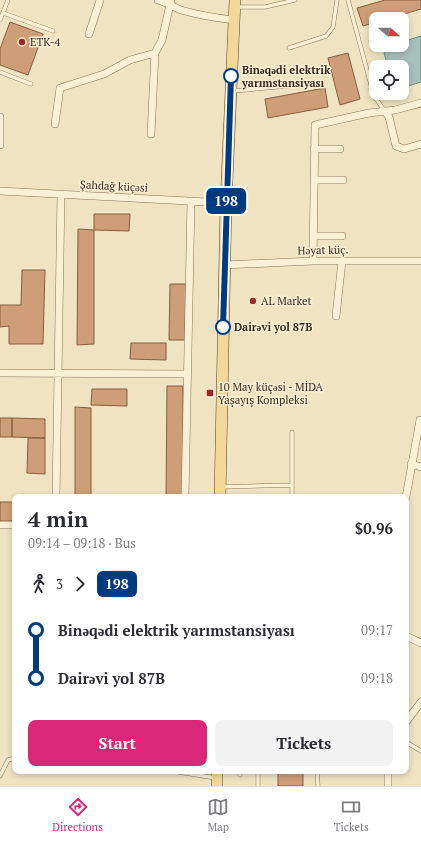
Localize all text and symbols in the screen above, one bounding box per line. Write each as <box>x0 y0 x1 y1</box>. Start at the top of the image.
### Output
north arrow <box>369 12 409 52</box>
map controls <box>369 12 409 100</box>
place label: ETK-4 <box>30 35 60 49</box>
marker: ETK-4 <box>17 37 27 47</box>
button: locate <box>369 60 409 100</box>
place label: Binəqədi elektrik yarımstansiyası <box>241 63 331 90</box>
marker: Binəqədi elektrik yarımstansiyası <box>223 68 239 84</box>
street label: Şahdağ küçəsi <box>80 177 148 195</box>
line badge: 198 <box>203 188 249 214</box>
text: 198 <box>214 191 238 210</box>
street label: Həyat küç. <box>297 243 349 257</box>
place label: AL Market <box>261 294 312 308</box>
marker: AL Market <box>248 296 258 306</box>
marker: Dairəvi yol 87B <box>215 319 231 335</box>
place label: Dairəvi yol 87B <box>234 320 312 334</box>
place label: 10 May küçəsi - MİDA Yaşayış Kompleksi <box>218 380 324 407</box>
marker: 10 May küçəsi - MİDA Yaşayış Kompleksi <box>205 388 215 398</box>
text: 4 min <box>28 504 88 533</box>
text: $0.96 <box>355 518 393 538</box>
text: 09:14 – 09:18 · Bus <box>28 534 136 552</box>
icon: walk <box>28 573 50 595</box>
icon: forward <box>69 573 91 595</box>
text: 198 <box>105 574 129 593</box>
text: 3 <box>56 575 63 593</box>
text: Binəqədi elektrik yarımstansiyası <box>58 620 295 640</box>
text: 09:17 <box>361 621 393 639</box>
text: Dairəvi yol 87B <box>58 668 165 688</box>
text: 09:18 <box>361 669 393 687</box>
button: Start <box>28 720 207 766</box>
button: Tickets <box>215 720 393 766</box>
tab: Directions <box>52 796 103 834</box>
tab: Map <box>207 796 229 834</box>
tab: Tickets <box>334 796 369 834</box>

